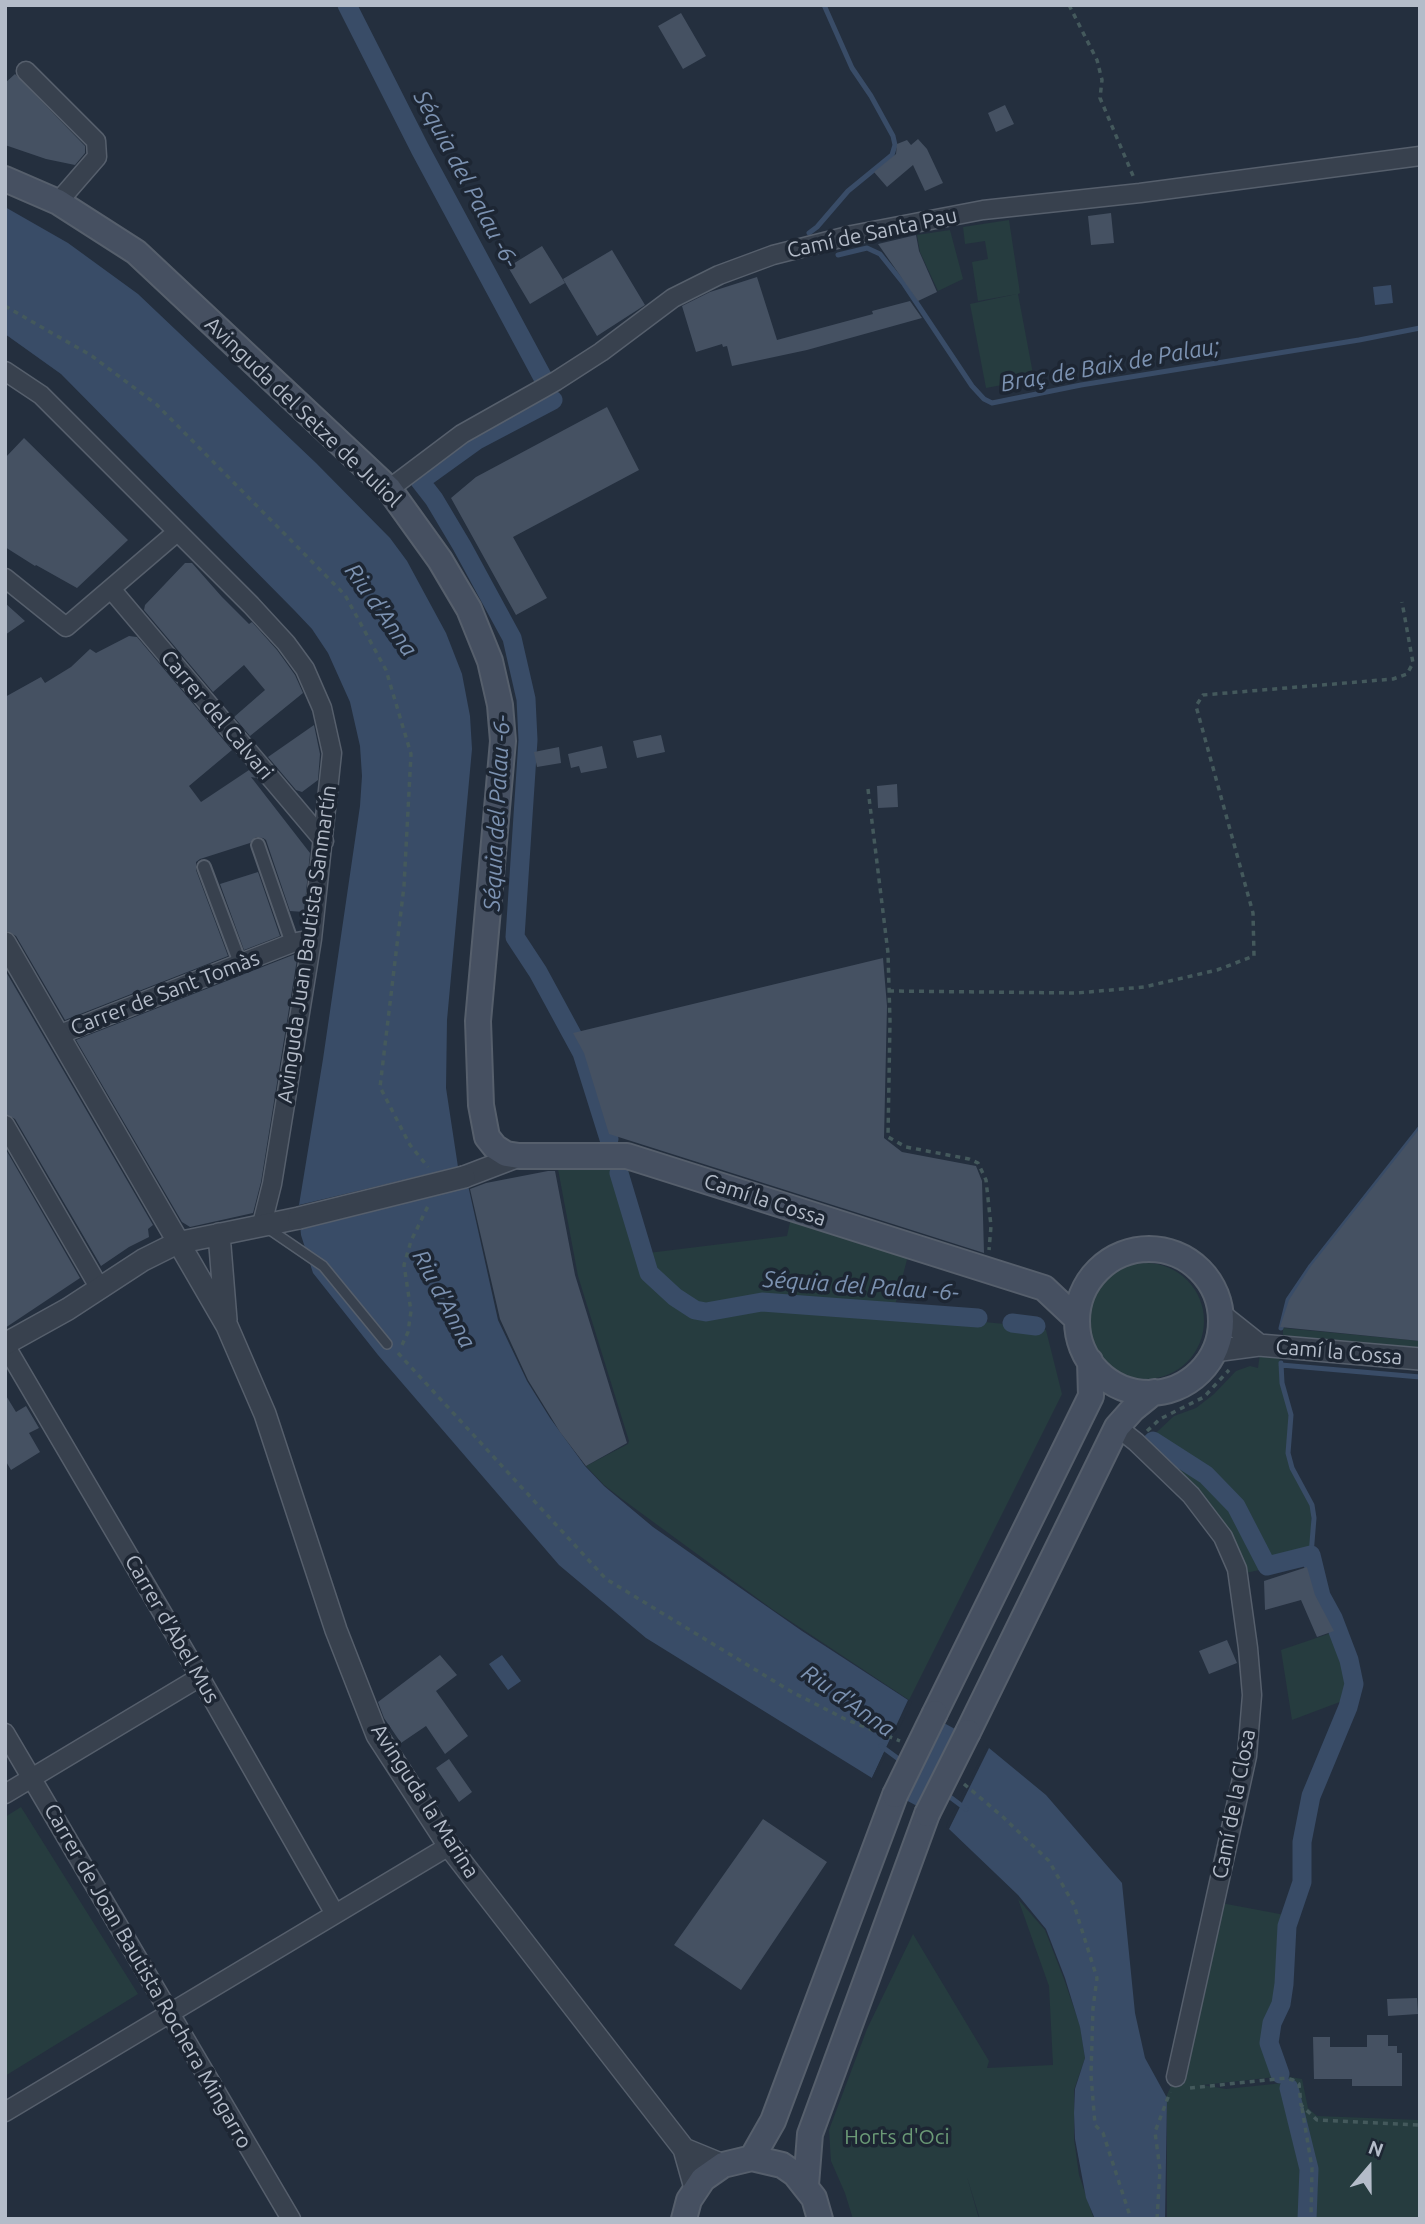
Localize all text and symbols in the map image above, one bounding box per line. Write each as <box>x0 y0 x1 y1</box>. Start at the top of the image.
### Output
water label: Séquia del Palau -6- <box>408 86 524 272</box>
street label: Camí de Santa Pau <box>785 203 959 263</box>
street label: Avinguda del Setze de Juliol <box>200 312 406 512</box>
water label: Braç de Baix de Palau; <box>998 332 1222 398</box>
water label: Riu d'Anna <box>339 558 423 662</box>
street label: Carrer del Calvari <box>155 645 279 785</box>
water label: Séquia del Palau -6- <box>478 714 516 912</box>
street label: Avinguda Juan Bautista Sanmartín <box>272 783 342 1105</box>
street label: Carrer de Sant Tomàs <box>67 945 263 1041</box>
street label: Camí la Cossa <box>701 1168 829 1232</box>
water label: Riu d'Anna <box>407 1245 481 1353</box>
water label: Séquia del Palau -6- <box>762 1265 960 1307</box>
street label: Camí la Cossa <box>1275 1334 1403 1370</box>
street label: Carrer d'Abel Mus <box>119 1550 225 1708</box>
water label: Riu d'Anna <box>796 1659 900 1743</box>
street label: Avinguda la Marina <box>366 1719 484 1883</box>
street label: Camí de la Closa <box>1207 1727 1261 1881</box>
street label: Carrer de Joan Bautista Rochera Mingarro <box>39 1799 257 2153</box>
park label: Horts d'Oci <box>844 2124 950 2150</box>
north arrow <box>1334 2133 1404 2203</box>
text: N <box>1366 2136 1387 2161</box>

